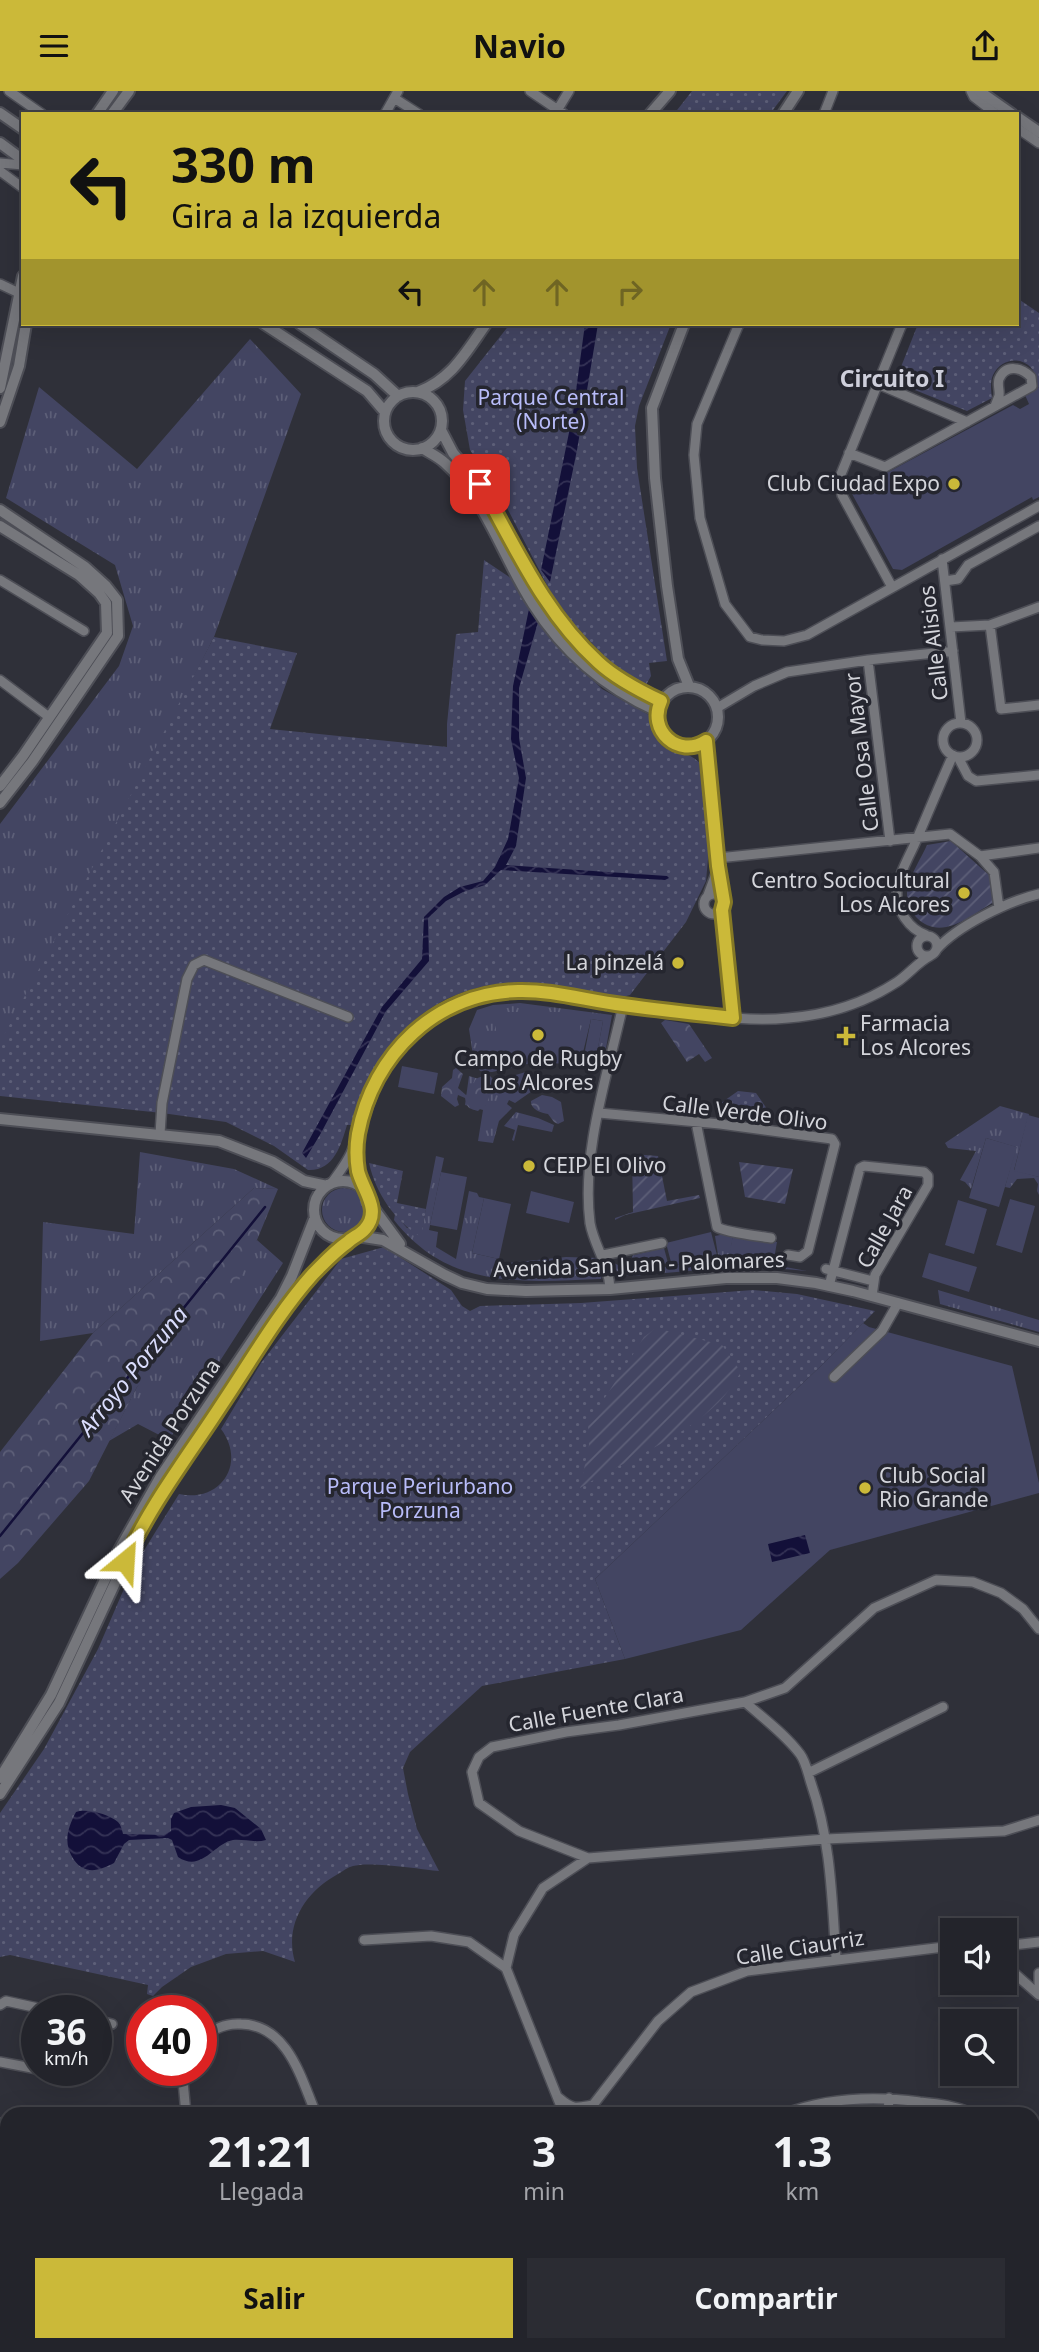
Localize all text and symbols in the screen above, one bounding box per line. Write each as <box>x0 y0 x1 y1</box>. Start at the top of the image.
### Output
text: Navio <box>473 24 566 67</box>
icon: menu <box>35 27 73 65</box>
icon: share <box>966 27 1004 65</box>
text: 330 m <box>171 131 316 197</box>
icon: left <box>56 140 147 231</box>
text: Gira a la izquierda <box>171 194 441 237</box>
icon: left <box>392 273 430 311</box>
icon: ahead <box>465 273 503 311</box>
icon: ahead <box>538 273 576 311</box>
icon: right <box>611 273 649 311</box>
district label: Circuito I <box>840 362 944 394</box>
park label: Parque Central (Norte) <box>477 383 625 435</box>
pin <box>450 454 510 514</box>
icon: arrive <box>461 465 499 503</box>
place label: Club Ciudad Expo <box>767 469 940 497</box>
marker: Club Ciudad Expo <box>946 476 962 492</box>
street label: Calle Alisios <box>912 584 954 702</box>
street label: Calle Osa Mayor <box>837 671 885 833</box>
place label: Centro Sociocultural Los Alcores <box>751 866 950 918</box>
marker: Centro Sociocultural Los Alcores <box>956 885 972 901</box>
place label: La pinzelá <box>566 948 664 976</box>
marker: La pinzelá <box>670 955 686 971</box>
place label: Farmacia Los Alcores <box>860 1009 971 1061</box>
marker: Campo de Rugby Los Alcores <box>530 1027 546 1043</box>
marker: Farmacia Los Alcores <box>838 1028 854 1044</box>
place label: Campo de Rugby Los Alcores <box>454 1044 622 1096</box>
street label: Calle Verde Olivo <box>661 1088 829 1136</box>
place label: CEIP El Olivo <box>543 1151 666 1179</box>
marker: CEIP El Olivo <box>521 1158 537 1174</box>
street label: Calle Jara <box>850 1180 918 1273</box>
street label: Avenida San Juan - Palomares <box>493 1245 785 1283</box>
water label: Arroyo Porzuna <box>69 1299 194 1443</box>
street label: Avenida Porzuna <box>112 1353 226 1508</box>
place label: Club Social Rio Grande <box>879 1461 989 1513</box>
park label: Parque Periurbano Porzuna <box>327 1472 513 1524</box>
marker: Club Social Rio Grande <box>857 1480 873 1496</box>
position arrow <box>88 1524 162 1598</box>
street label: Calle Fuente Clara <box>506 1680 686 1738</box>
map controls <box>940 1918 1017 2086</box>
button: sound <box>940 1918 1017 1995</box>
street label: Calle Ciaurriz <box>734 1923 866 1971</box>
speed limit sign: 40 <box>126 1995 217 2086</box>
text: 36 <box>46 2008 87 2055</box>
button: search <box>940 2009 1017 2086</box>
text: km/h <box>44 2046 89 2070</box>
text: 21:21 <box>208 2122 316 2179</box>
text: 3 <box>532 2122 556 2179</box>
text: 1.3 <box>772 2122 832 2179</box>
text: Llegada <box>219 2175 304 2207</box>
text: min <box>523 2175 565 2207</box>
text: km <box>786 2175 819 2207</box>
button: Salir <box>35 2258 513 2338</box>
button: Compartir <box>527 2258 1005 2338</box>

